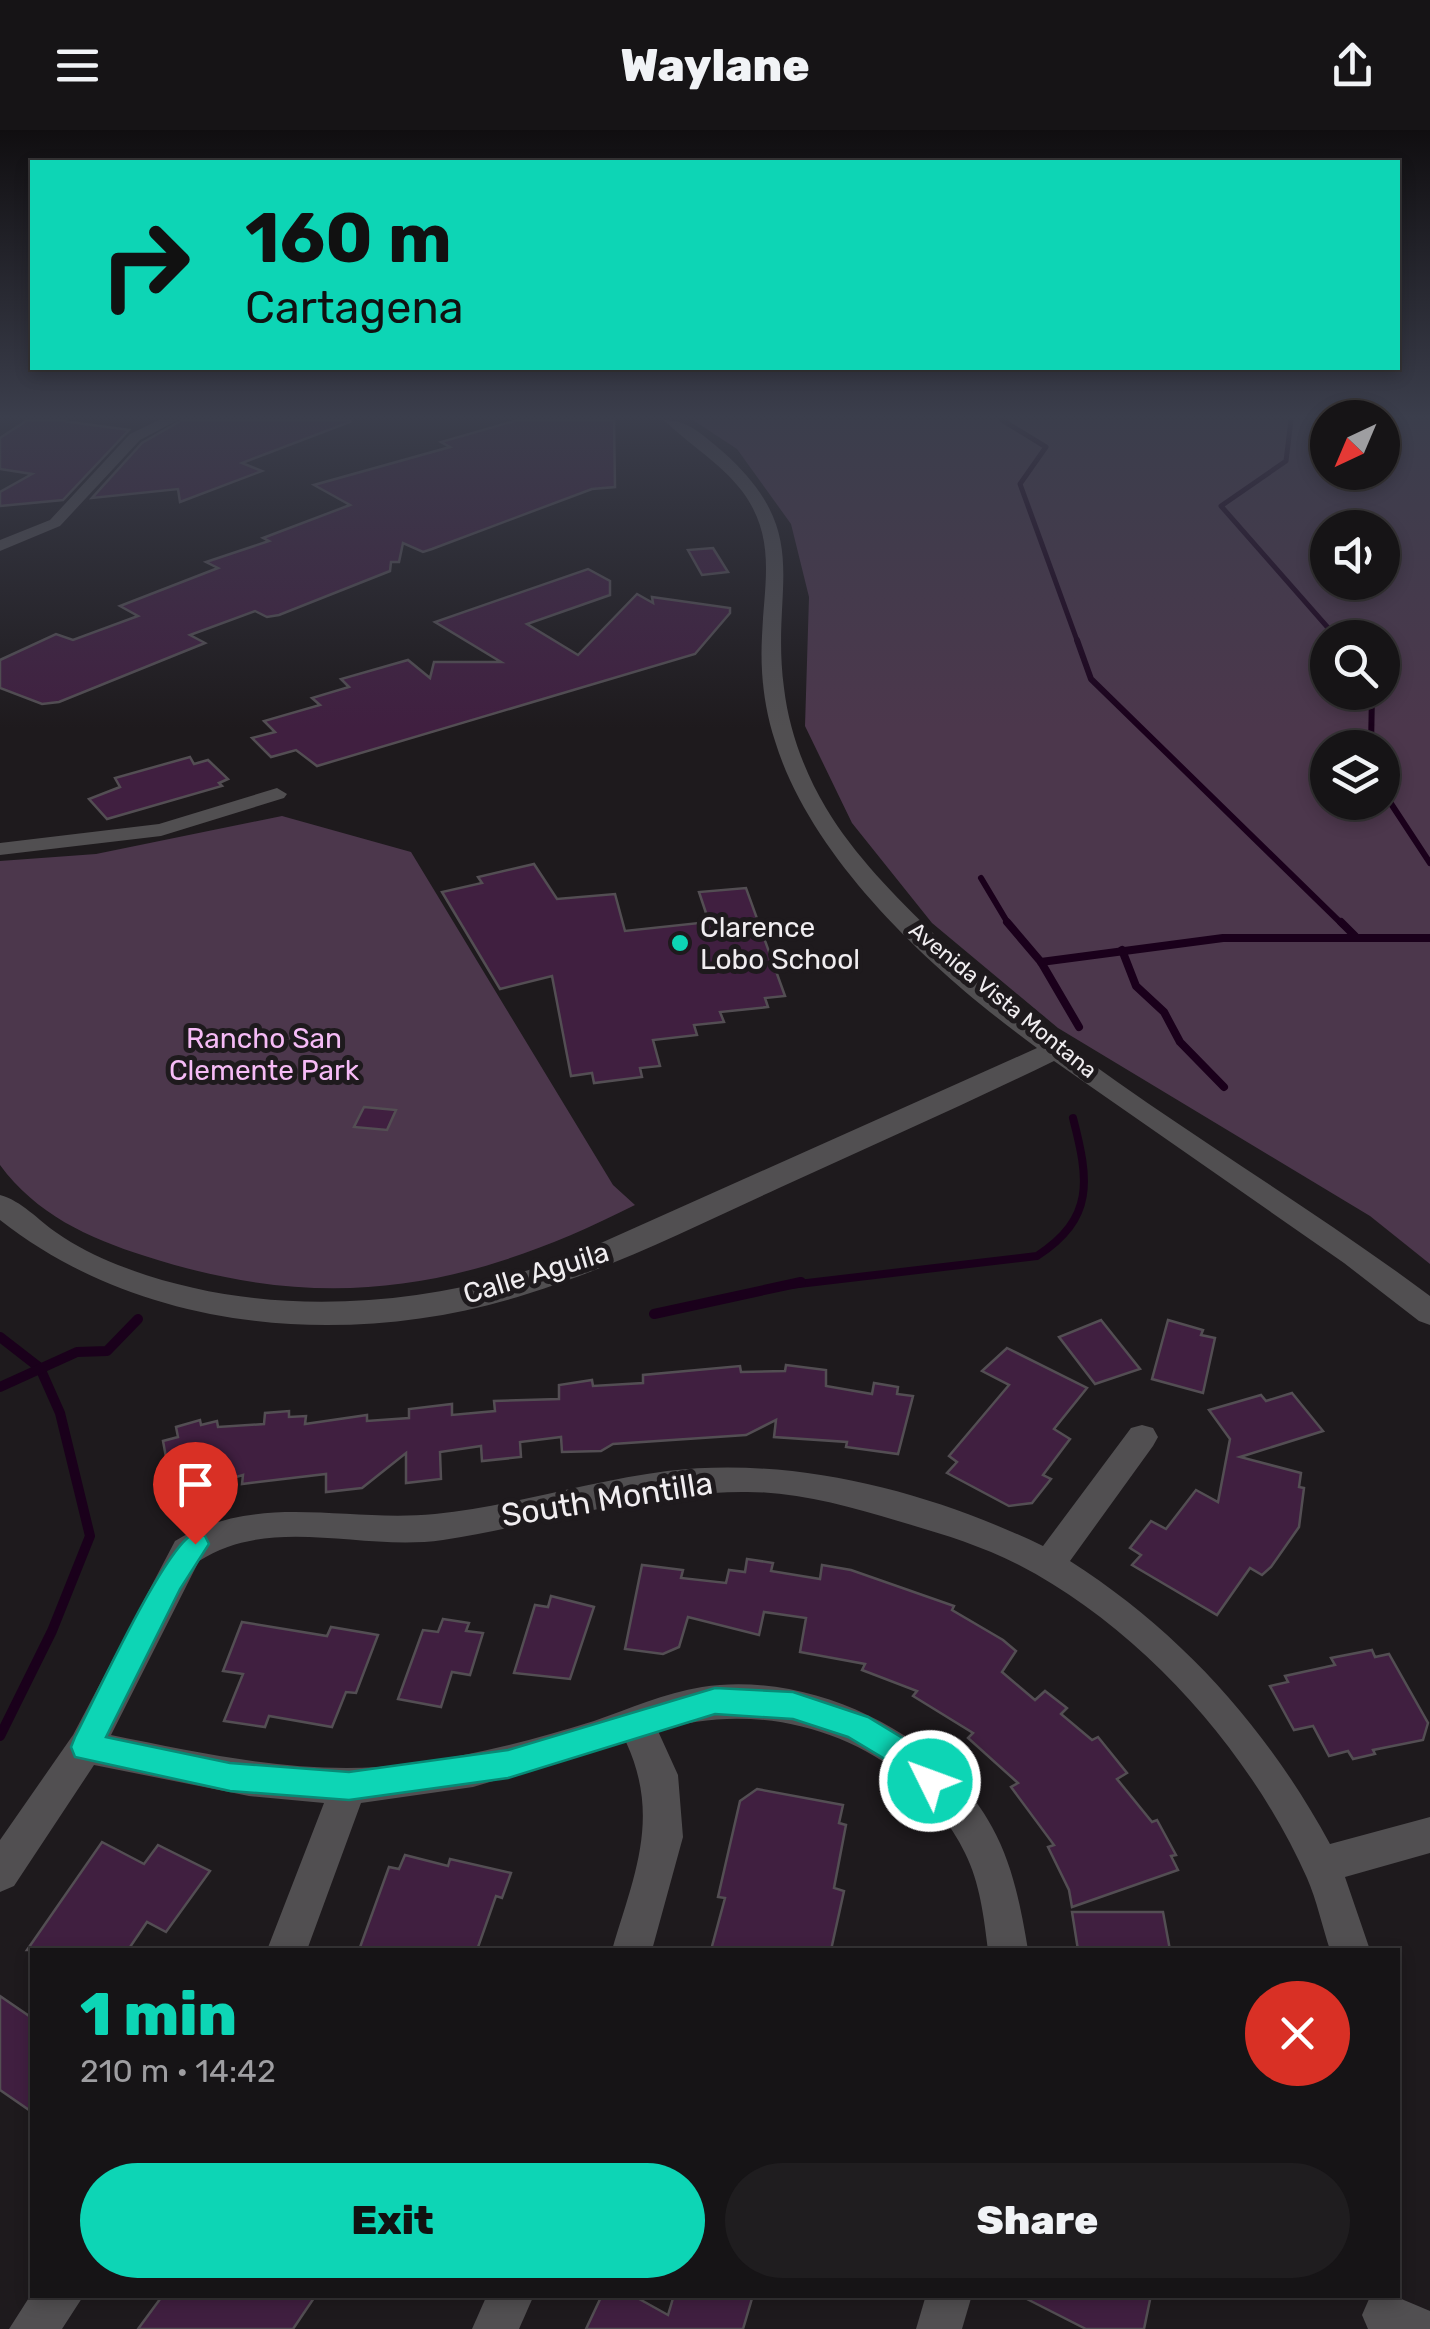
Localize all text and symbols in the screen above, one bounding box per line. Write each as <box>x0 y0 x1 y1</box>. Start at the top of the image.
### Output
icon: menu <box>50 38 105 93</box>
icon: share <box>1325 38 1380 93</box>
text: Waylane <box>620 39 810 92</box>
text: 160 m <box>245 197 452 280</box>
icon: right <box>80 200 210 330</box>
text: Cartagena <box>245 281 464 334</box>
north arrow <box>1310 400 1400 490</box>
map controls <box>1310 400 1400 820</box>
button: sound <box>1310 510 1400 600</box>
button: search <box>1310 620 1400 710</box>
button: layers <box>1310 730 1400 820</box>
place label: Clarence Lobo School <box>700 911 860 976</box>
street label: Avenida Vista Montana <box>904 916 1102 1084</box>
marker: Clarence Lobo School <box>669 932 691 954</box>
park label: Rancho San Clemente Park <box>169 1022 360 1087</box>
street label: Calle Aguila <box>459 1235 613 1311</box>
pin <box>153 1442 238 1545</box>
icon: arrive <box>168 1457 223 1512</box>
street label: South Montilla <box>498 1464 716 1534</box>
position arrow <box>878 1729 982 1833</box>
text: 1 min <box>80 1979 237 2050</box>
button: close <box>1245 1981 1350 2086</box>
text: 210 m · 14:42 <box>80 2052 276 2090</box>
button: Exit <box>80 2163 705 2278</box>
button: Share <box>725 2163 1350 2278</box>

